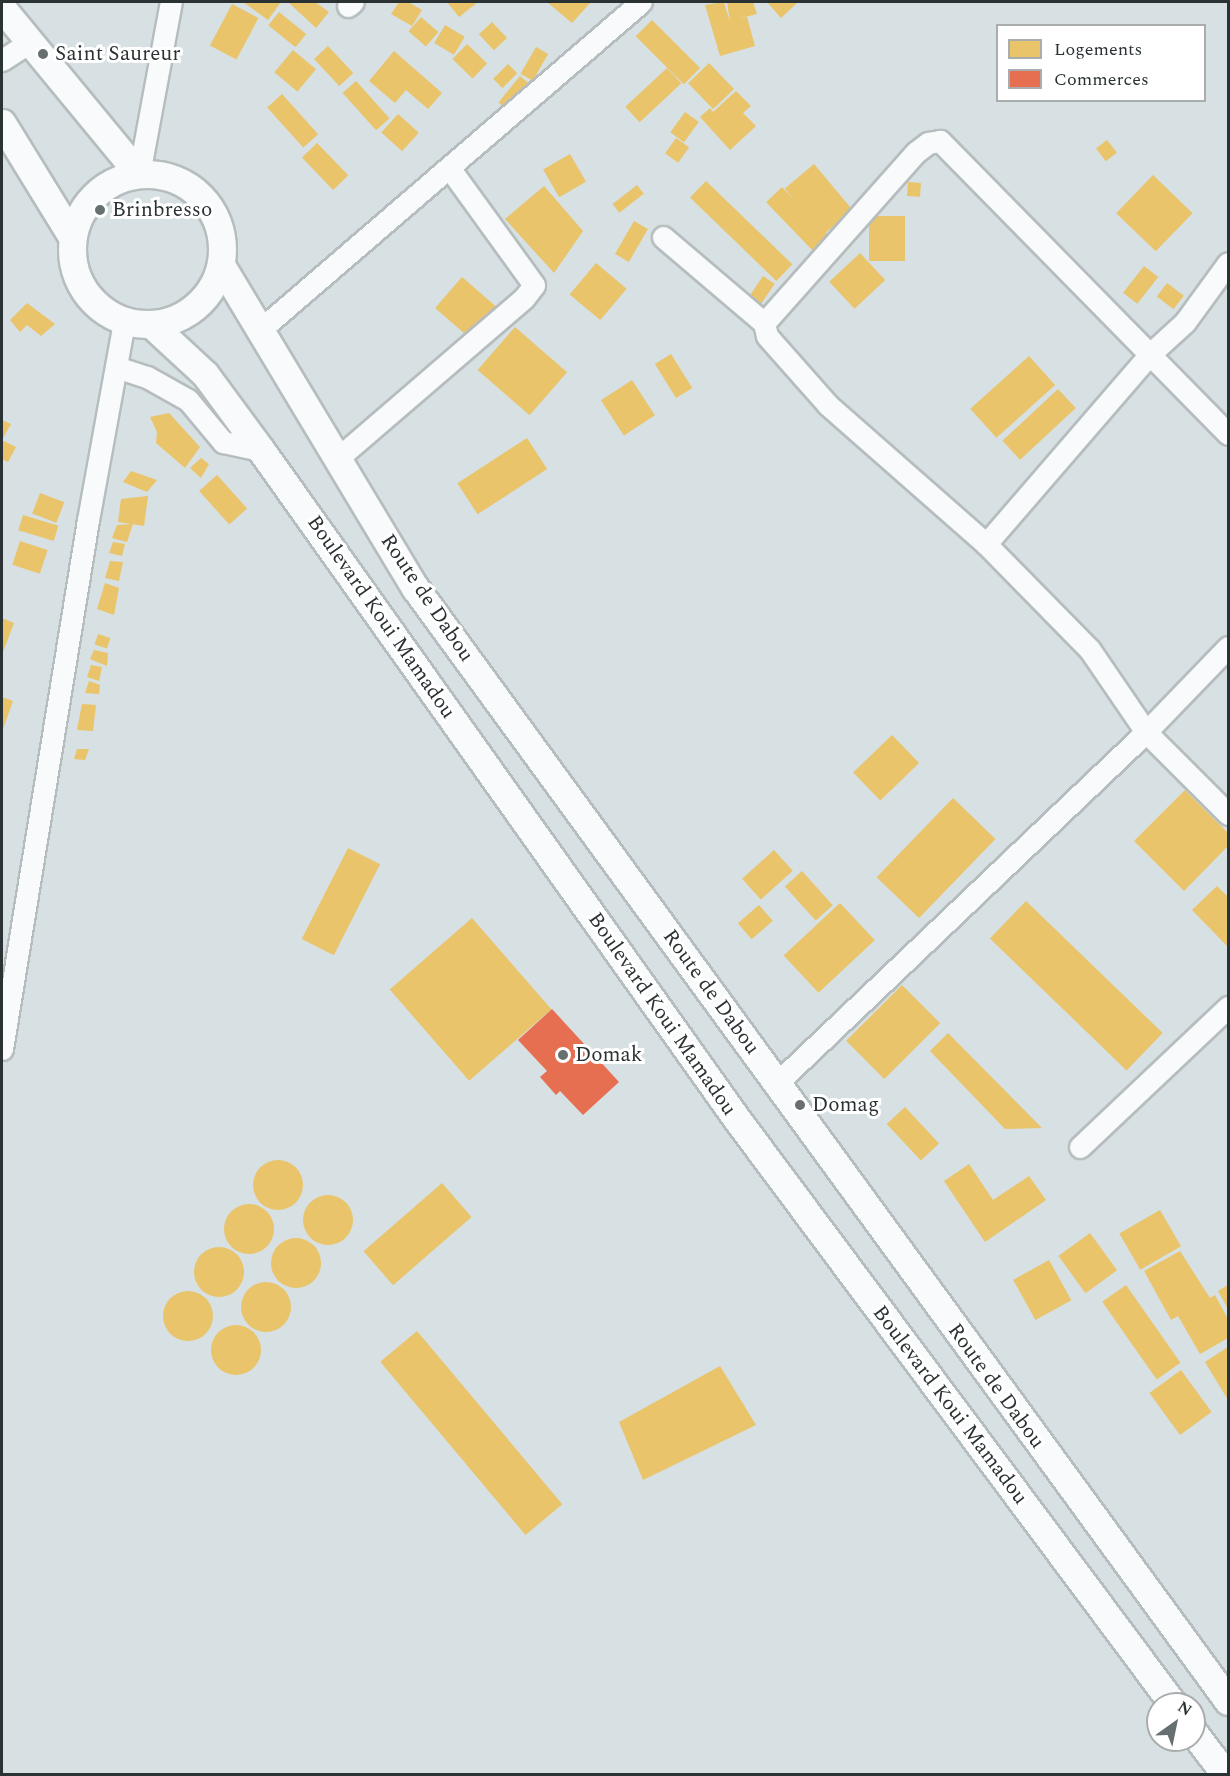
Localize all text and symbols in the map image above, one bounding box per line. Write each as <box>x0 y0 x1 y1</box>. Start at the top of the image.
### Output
legend <box>996 24 1206 102</box>
text: Logements <box>1054 36 1142 63</box>
place label: Saint Saureur <box>55 41 181 67</box>
marker: Saint Saureur <box>36 47 50 61</box>
text: Commerces <box>1054 66 1149 93</box>
place label: Brinbresso <box>112 197 212 223</box>
marker: Brinbresso <box>93 203 107 217</box>
street label: Boulevard Koui Mamadou <box>301 511 461 723</box>
street label: Route de Dabou <box>375 529 479 667</box>
street label: Boulevard Koui Mamadou <box>582 908 742 1120</box>
street label: Route de Dabou <box>657 925 765 1059</box>
place label: Domak <box>575 1042 642 1068</box>
marker: Domak <box>556 1048 570 1062</box>
place label: Domag <box>812 1092 879 1118</box>
marker: Domag <box>793 1098 807 1112</box>
street label: Boulevard Koui Mamadou <box>867 1301 1033 1509</box>
street label: Route de Dabou <box>942 1319 1050 1453</box>
north arrow <box>1146 1692 1206 1752</box>
text: N <box>1173 1695 1197 1722</box>

